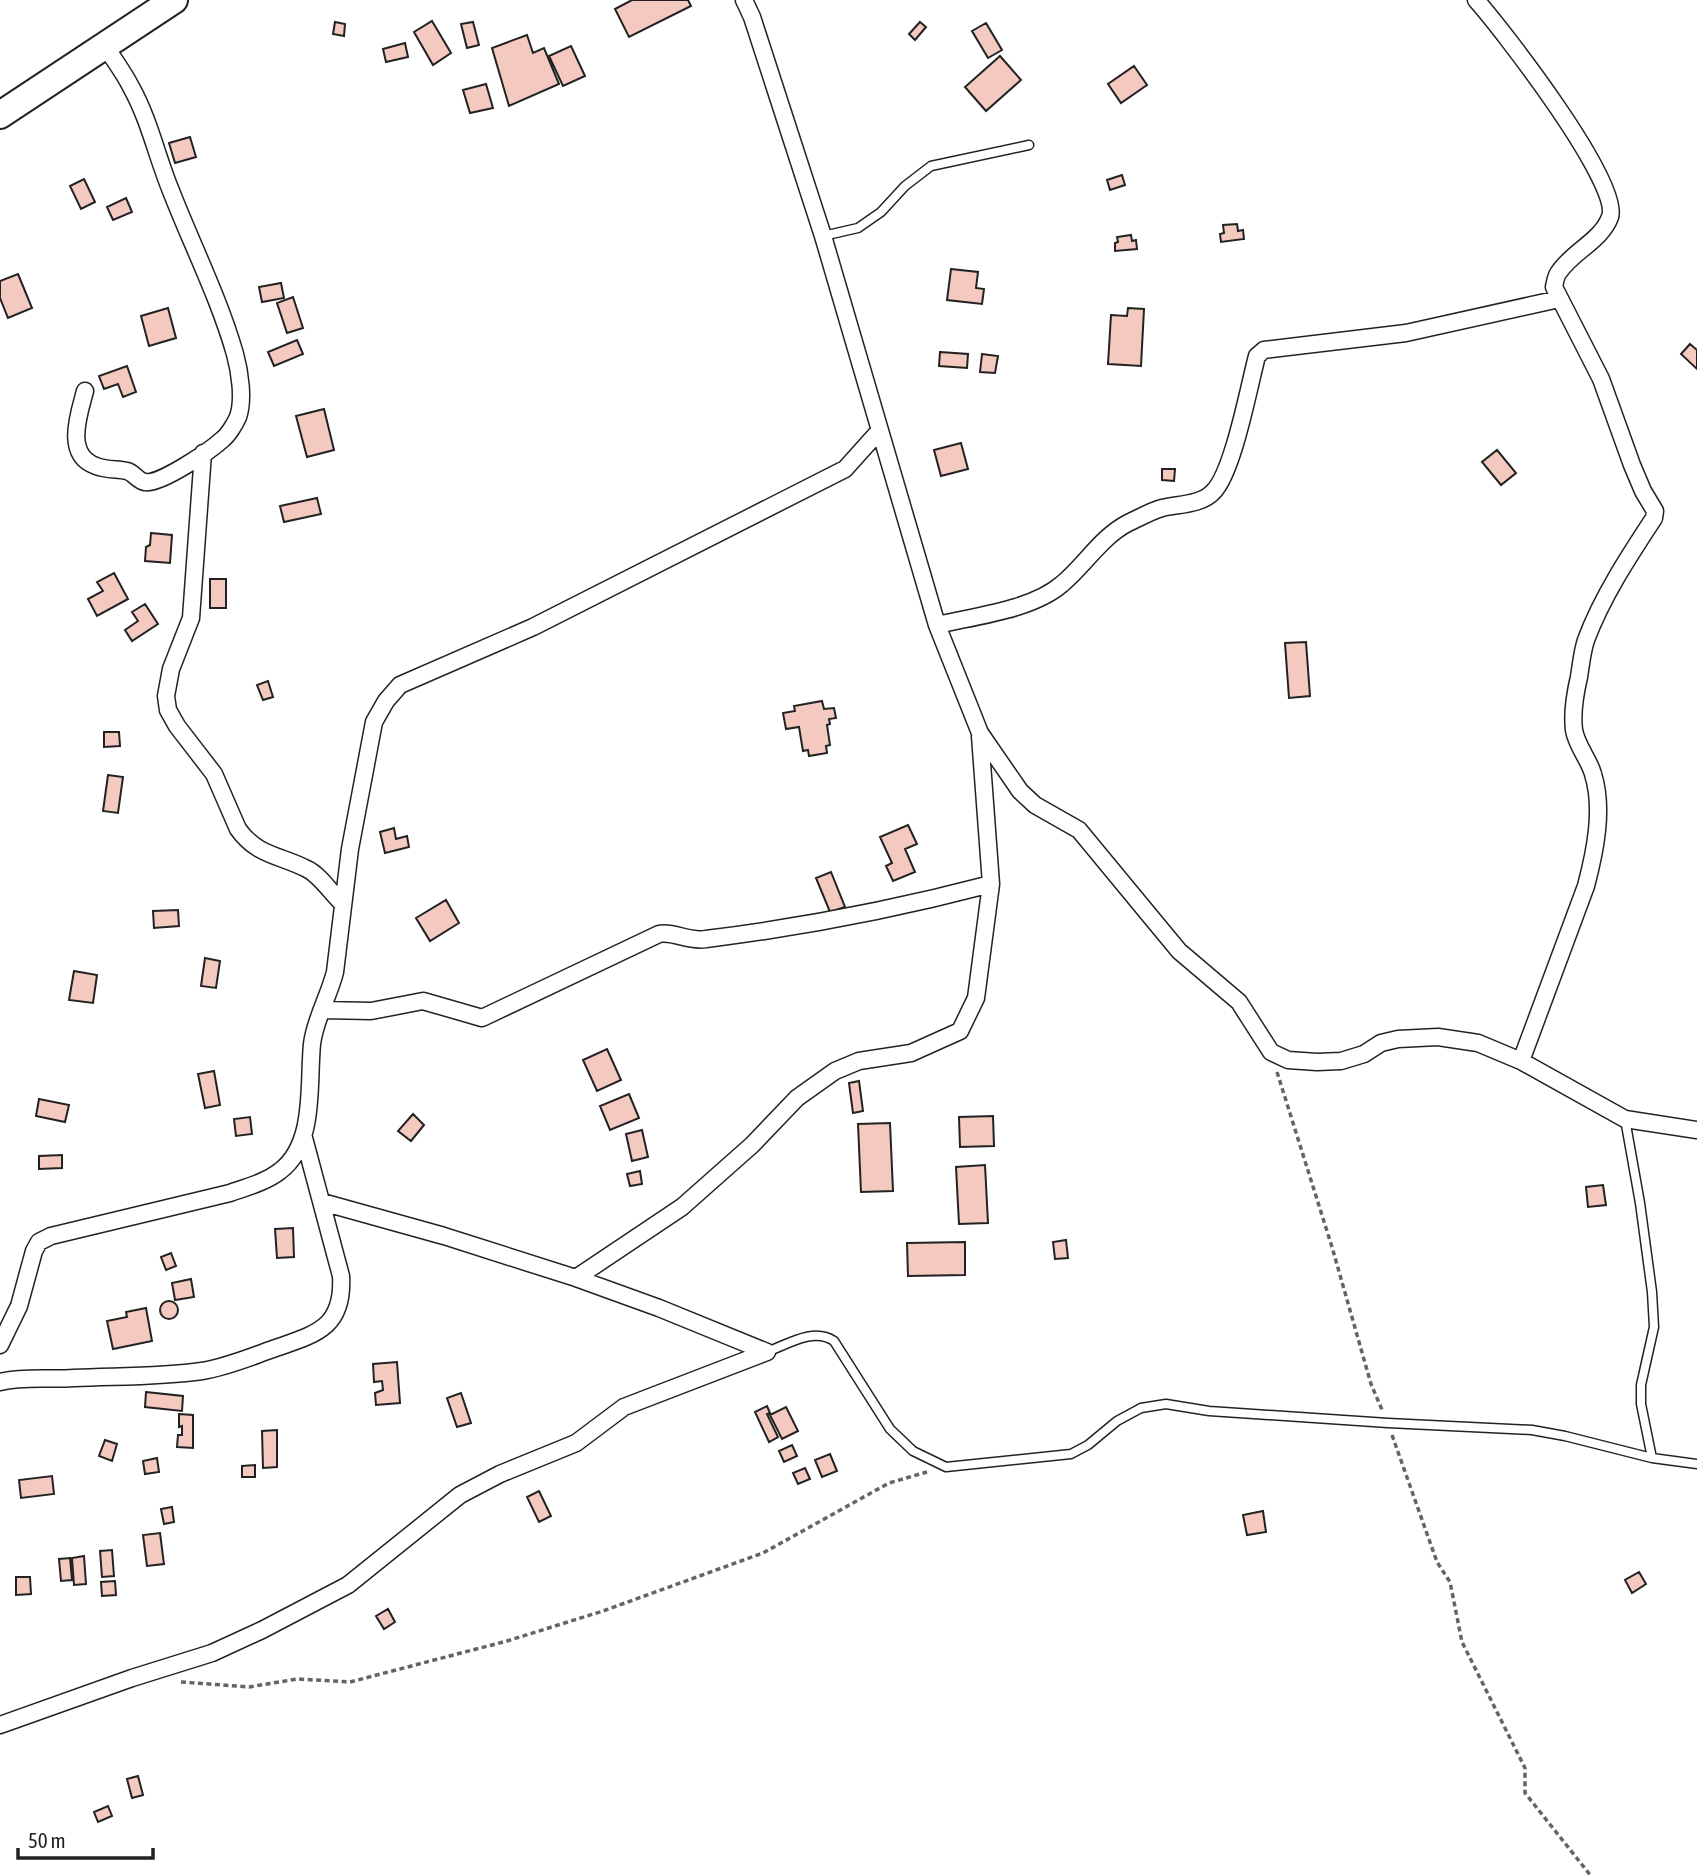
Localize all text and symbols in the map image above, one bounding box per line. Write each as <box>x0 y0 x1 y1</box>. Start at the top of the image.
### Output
scale bar <box>18 1816 152 1860</box>
text: 50 m <box>28 1828 66 1852</box>

